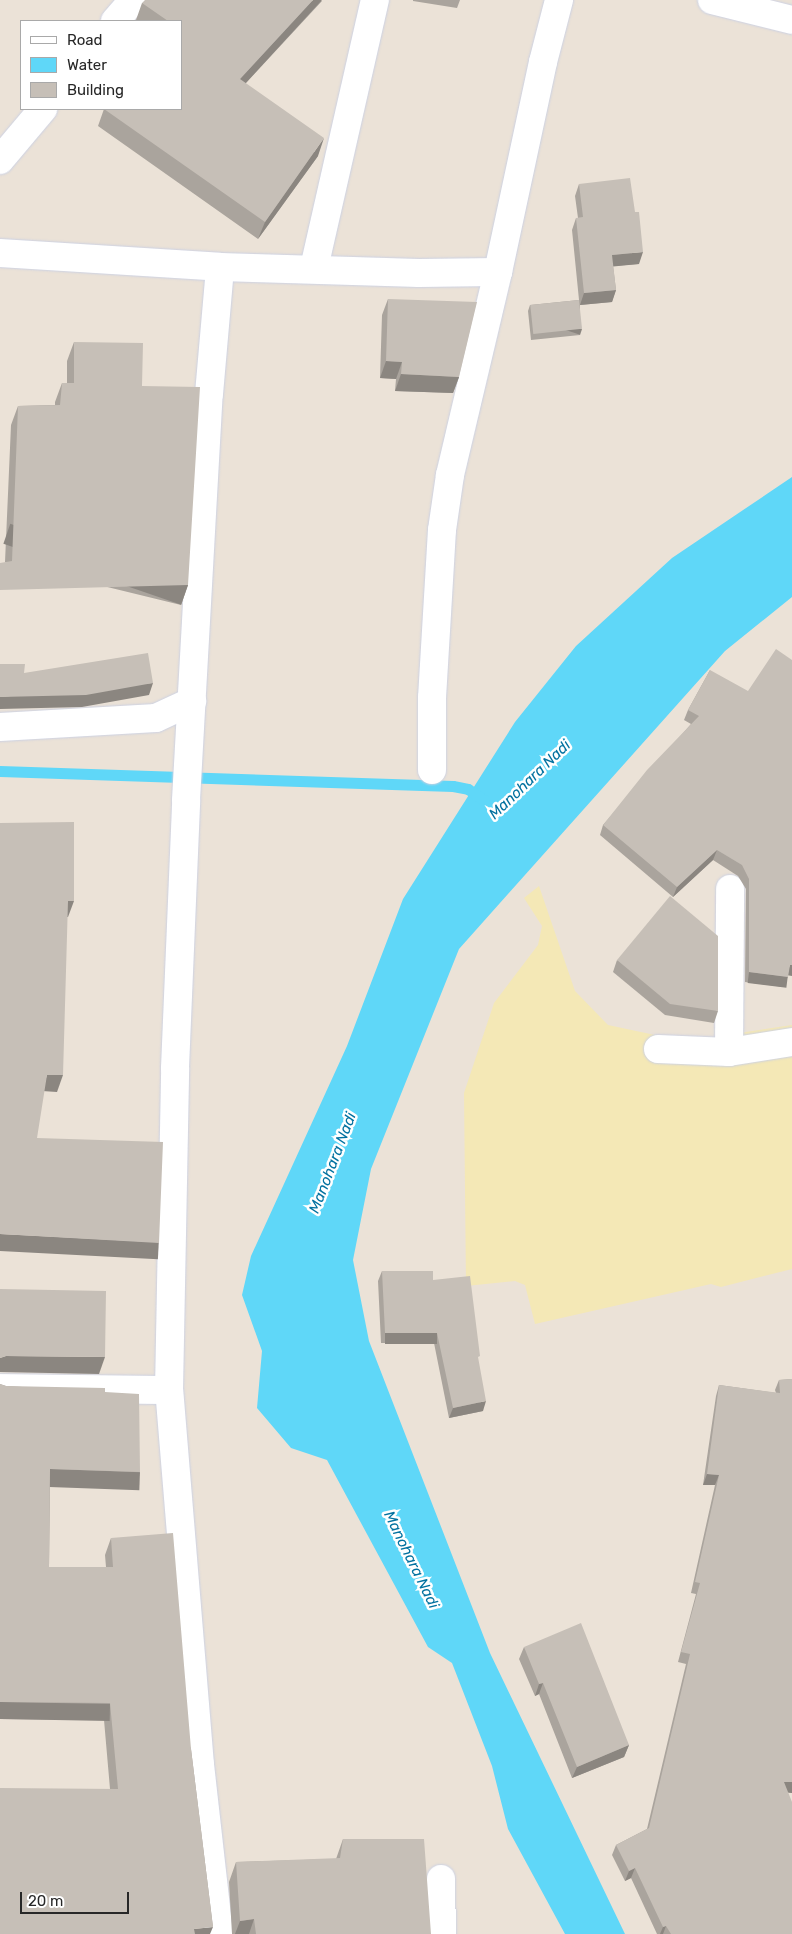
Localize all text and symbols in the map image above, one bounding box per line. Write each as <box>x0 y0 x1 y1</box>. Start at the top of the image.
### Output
legend <box>20 20 182 110</box>
text: Road <box>67 31 103 49</box>
text: Water <box>67 56 107 74</box>
text: Building <box>67 81 124 99</box>
water label: Manohara Nadi <box>485 737 575 823</box>
water label: Manohara Nadi <box>306 1110 360 1216</box>
water label: Manohara Nadi <box>380 1508 442 1612</box>
scale bar <box>22 1882 131 1914</box>
text: 20 m <box>28 1892 63 1910</box>

